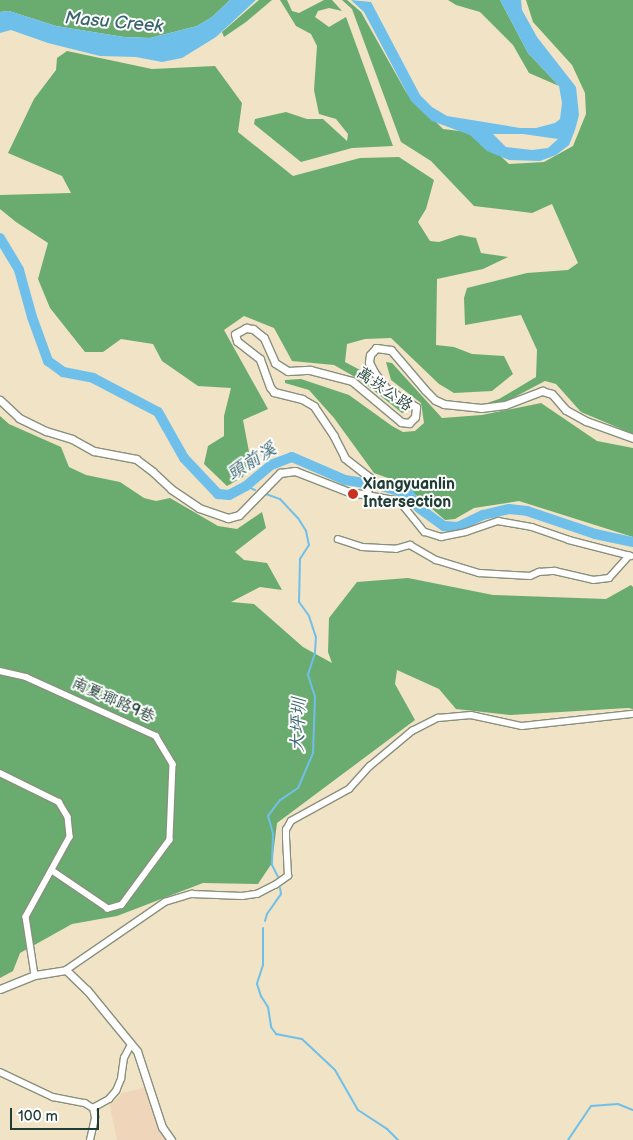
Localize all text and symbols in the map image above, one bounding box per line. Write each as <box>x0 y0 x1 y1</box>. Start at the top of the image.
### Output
water label: Masu Creek <box>64 8 164 38</box>
street label: 萬崁公路 <box>352 364 416 416</box>
water label: 頭前溪 <box>223 439 281 485</box>
place label: Xiangyuanlin Intersection <box>363 475 455 513</box>
marker: Xiangyuanlin Intersection <box>347 488 359 500</box>
street label: 南夏瑯路9巷 <box>68 674 158 728</box>
water label: 大坪圳 <box>287 698 311 752</box>
scale bar <box>12 1098 101 1130</box>
text: 100 m <box>18 1107 58 1126</box>

